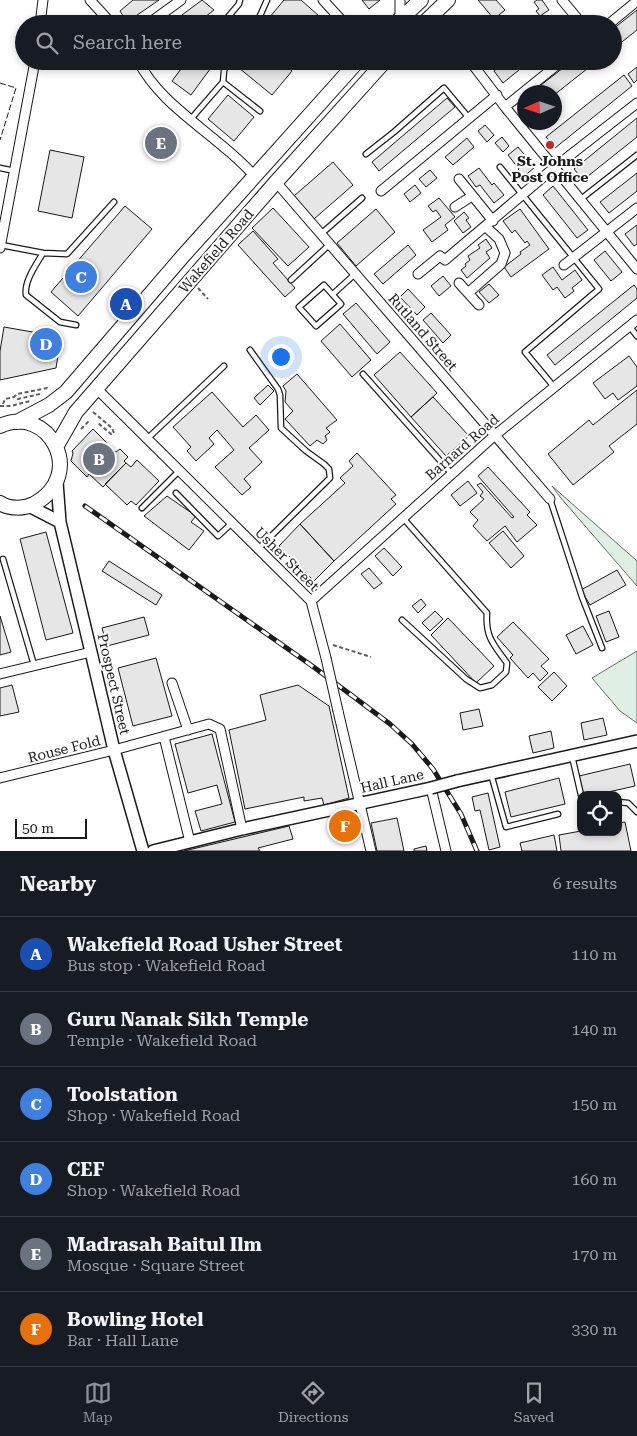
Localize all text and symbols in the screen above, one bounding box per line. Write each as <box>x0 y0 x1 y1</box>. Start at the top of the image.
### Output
search box <box>15 15 622 70</box>
icon: search <box>33 29 61 57</box>
text: Search here <box>73 31 182 54</box>
north arrow <box>517 85 562 130</box>
pin: E <box>145 124 177 162</box>
marker: St. Johns Post Office <box>544 139 556 151</box>
place label: St. Johns Post Office <box>512 153 588 185</box>
street label: Wakefield Road <box>175 206 257 296</box>
pin: C <box>65 258 97 296</box>
pin: A <box>110 285 142 323</box>
street label: Rutland Street <box>385 290 461 374</box>
pin: D <box>30 325 62 363</box>
your location <box>268 344 294 370</box>
street label: Barnard Road <box>422 411 502 483</box>
pin: B <box>83 440 115 478</box>
street label: Usher Street <box>252 524 322 594</box>
street label: Prospect Street <box>95 632 133 736</box>
street label: Rouse Fold <box>26 732 102 766</box>
street label: Hall Lane <box>359 766 425 796</box>
map controls <box>577 791 622 836</box>
button: locate <box>577 791 622 836</box>
pin: F <box>329 807 361 845</box>
scale bar <box>15 816 88 839</box>
text: 50 m <box>22 820 54 836</box>
text: Nearby <box>20 872 96 896</box>
text: 6 results <box>553 874 617 893</box>
text: Wakefield Road Usher Street <box>67 933 342 956</box>
text: A <box>30 945 42 964</box>
text: 110 m <box>571 945 617 964</box>
text: Bus stop · Wakefield Road <box>67 956 266 975</box>
text: Guru Nanak Sikh Temple <box>67 1008 308 1031</box>
text: B <box>30 1020 42 1039</box>
text: 140 m <box>571 1020 617 1039</box>
text: Temple · Wakefield Road <box>67 1031 257 1050</box>
text: Toolstation <box>67 1083 178 1106</box>
text: C <box>30 1095 42 1114</box>
text: 150 m <box>571 1095 617 1114</box>
text: Shop · Wakefield Road <box>67 1106 240 1125</box>
text: CEF <box>67 1158 104 1181</box>
text: D <box>30 1170 42 1189</box>
text: 160 m <box>571 1170 617 1189</box>
text: Shop · Wakefield Road <box>67 1181 240 1200</box>
text: Madrasah Baitul Ilm <box>67 1233 262 1256</box>
text: E <box>31 1245 41 1264</box>
text: 170 m <box>571 1245 617 1264</box>
text: Mosque · Square Street <box>67 1256 245 1275</box>
text: Bowling Hotel <box>67 1308 203 1331</box>
text: F <box>31 1320 41 1339</box>
text: 330 m <box>571 1320 617 1339</box>
text: Bar · Hall Lane <box>67 1331 179 1350</box>
tab: Map <box>83 1379 113 1425</box>
tab: Directions <box>278 1379 348 1425</box>
tab: Saved <box>514 1379 554 1425</box>

